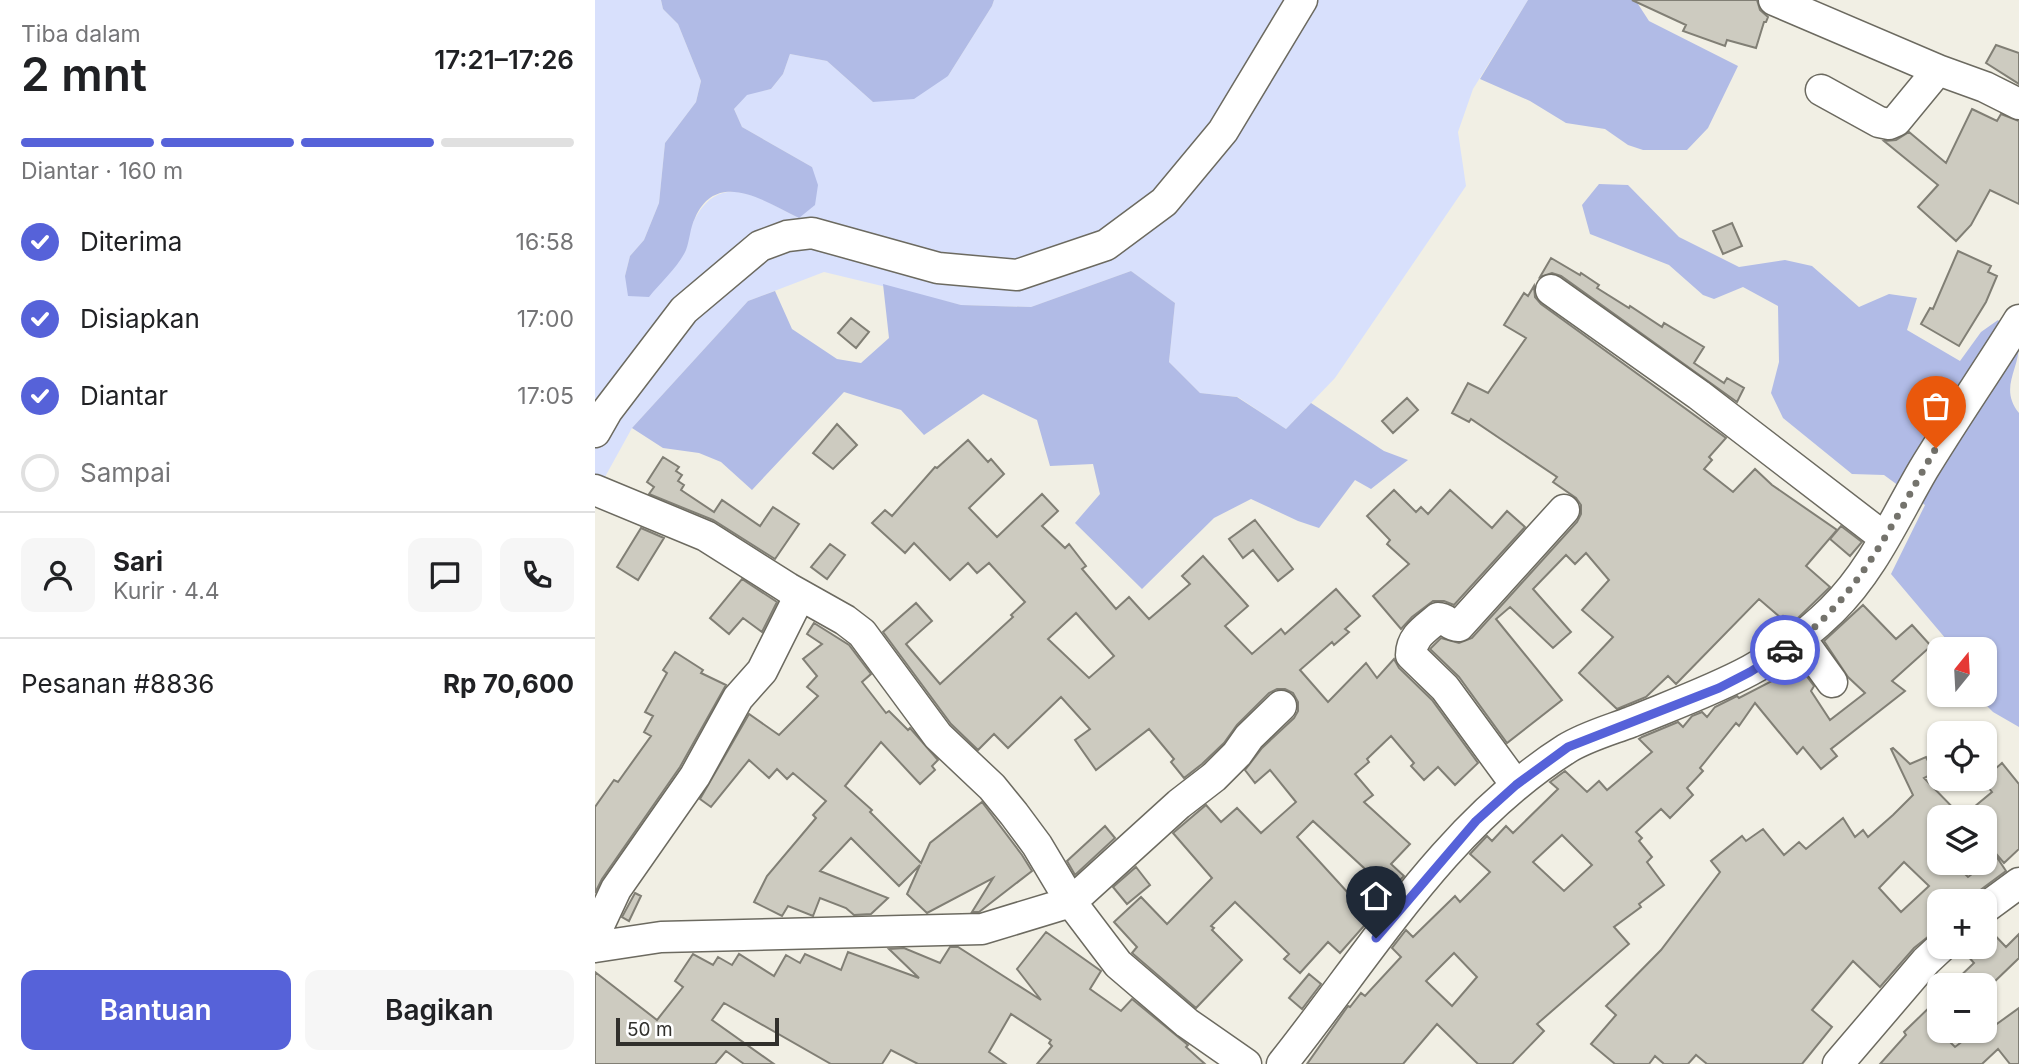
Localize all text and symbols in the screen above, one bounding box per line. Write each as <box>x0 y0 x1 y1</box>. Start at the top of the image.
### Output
text: Tiba dalam <box>21 20 141 48</box>
text: 17:21–17:26 <box>434 44 574 75</box>
text: 2 mnt <box>21 46 147 102</box>
text: Diantar · 160 m <box>21 157 183 185</box>
icon: check <box>21 223 59 261</box>
text: Diterima <box>80 226 182 257</box>
text: 16:58 <box>516 228 574 256</box>
icon: check <box>21 300 59 338</box>
text: Disiapkan <box>80 303 200 334</box>
text: 17:00 <box>517 305 574 333</box>
pin <box>1906 376 1966 448</box>
icon: check <box>21 377 59 415</box>
text: Diantar <box>80 380 168 411</box>
text: 17:05 <box>517 382 574 410</box>
icon: bag <box>1917 387 1955 425</box>
text: Sampai <box>80 457 171 488</box>
button: person <box>21 538 95 612</box>
button: chat <box>408 538 482 612</box>
button: phone <box>500 538 574 612</box>
text: Sari <box>113 546 163 577</box>
text: Kurir · 4.4 <box>113 577 220 605</box>
courier <box>1750 615 1820 685</box>
icon: car <box>1766 631 1804 669</box>
north arrow <box>1927 637 1997 707</box>
map controls <box>1927 637 1997 1043</box>
text: Pesanan #8836 <box>21 668 214 699</box>
text: Rp 70,600 <box>443 668 574 699</box>
button: locate <box>1927 721 1997 791</box>
button: layers <box>1927 805 1997 875</box>
pin <box>1346 866 1406 938</box>
icon: home <box>1357 877 1395 915</box>
button: + <box>1927 889 1997 959</box>
button: Bantuan <box>21 970 291 1050</box>
button: Bagikan <box>305 970 574 1050</box>
button: − <box>1927 973 1997 1043</box>
scale bar <box>616 1015 779 1047</box>
text: 50 m <box>627 1018 673 1041</box>

